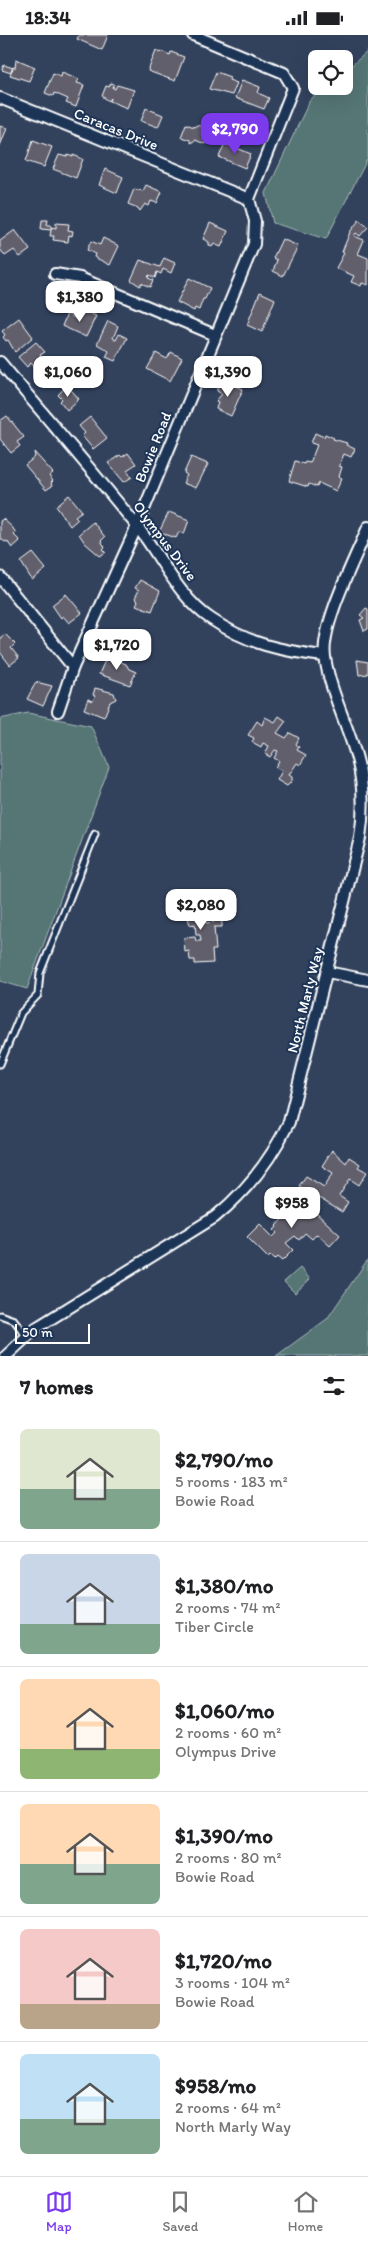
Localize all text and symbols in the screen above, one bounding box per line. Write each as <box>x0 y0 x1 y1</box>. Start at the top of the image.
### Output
text: 18:34 <box>25 6 71 29</box>
map controls <box>308 50 353 95</box>
button: locate <box>308 50 353 95</box>
street label: Caracas Drive <box>71 104 161 154</box>
pin: $2,790 <box>194 113 276 155</box>
text: $2,790 <box>212 119 258 138</box>
pin: $1,380 <box>39 281 121 323</box>
text: $1,380 <box>57 287 103 306</box>
pin: $1,060 <box>27 355 109 398</box>
pin: $1,390 <box>187 355 269 398</box>
text: $1,060 <box>44 362 92 381</box>
text: $1,390 <box>205 362 251 381</box>
street label: Bowie Road <box>131 408 176 485</box>
street label: Olympus Drive <box>129 498 201 584</box>
pin: $1,720 <box>76 629 158 671</box>
text: $1,720 <box>94 635 140 654</box>
pin: $2,080 <box>160 889 242 931</box>
text: $2,080 <box>177 895 225 914</box>
street label: North Marly Way <box>283 945 327 1055</box>
pin: $958 <box>262 1187 322 1229</box>
text: $958 <box>275 1193 309 1212</box>
scale bar <box>15 1321 90 1344</box>
text: 50 m <box>22 1324 53 1341</box>
icon: filters <box>320 1372 348 1400</box>
text: 7 homes <box>20 1374 94 1399</box>
text: $2,790/mo <box>175 1447 273 1472</box>
icon: home <box>60 1449 120 1509</box>
text: 5 rooms · 183 m² <box>175 1472 288 1491</box>
text: Bowie Road <box>175 1491 255 1510</box>
text: $1,380/mo <box>175 1573 273 1598</box>
icon: home <box>60 1574 120 1634</box>
text: 2 rooms · 74 m² <box>175 1598 280 1617</box>
text: Tiber Circle <box>175 1617 254 1636</box>
text: $1,060/mo <box>175 1698 275 1723</box>
icon: home <box>60 1699 120 1759</box>
text: 2 rooms · 60 m² <box>175 1723 281 1742</box>
text: Olympus Drive <box>175 1742 276 1761</box>
text: $1,390/mo <box>175 1823 273 1848</box>
icon: home <box>60 1824 120 1884</box>
text: 2 rooms · 80 m² <box>175 1848 281 1867</box>
text: Bowie Road <box>175 1867 255 1886</box>
text: $1,720/mo <box>175 1948 272 1973</box>
icon: home <box>60 1949 120 2009</box>
text: 3 rooms · 104 m² <box>175 1973 290 1992</box>
text: Bowie Road <box>175 1992 255 2011</box>
text: $958/mo <box>175 2073 256 2098</box>
icon: home <box>60 2074 120 2134</box>
text: 2 rooms · 64 m² <box>175 2098 281 2117</box>
text: North Marly Way <box>175 2117 291 2136</box>
tab: Map <box>45 2188 73 2235</box>
tab: Saved <box>162 2188 198 2235</box>
tab: Home <box>288 2188 323 2235</box>

